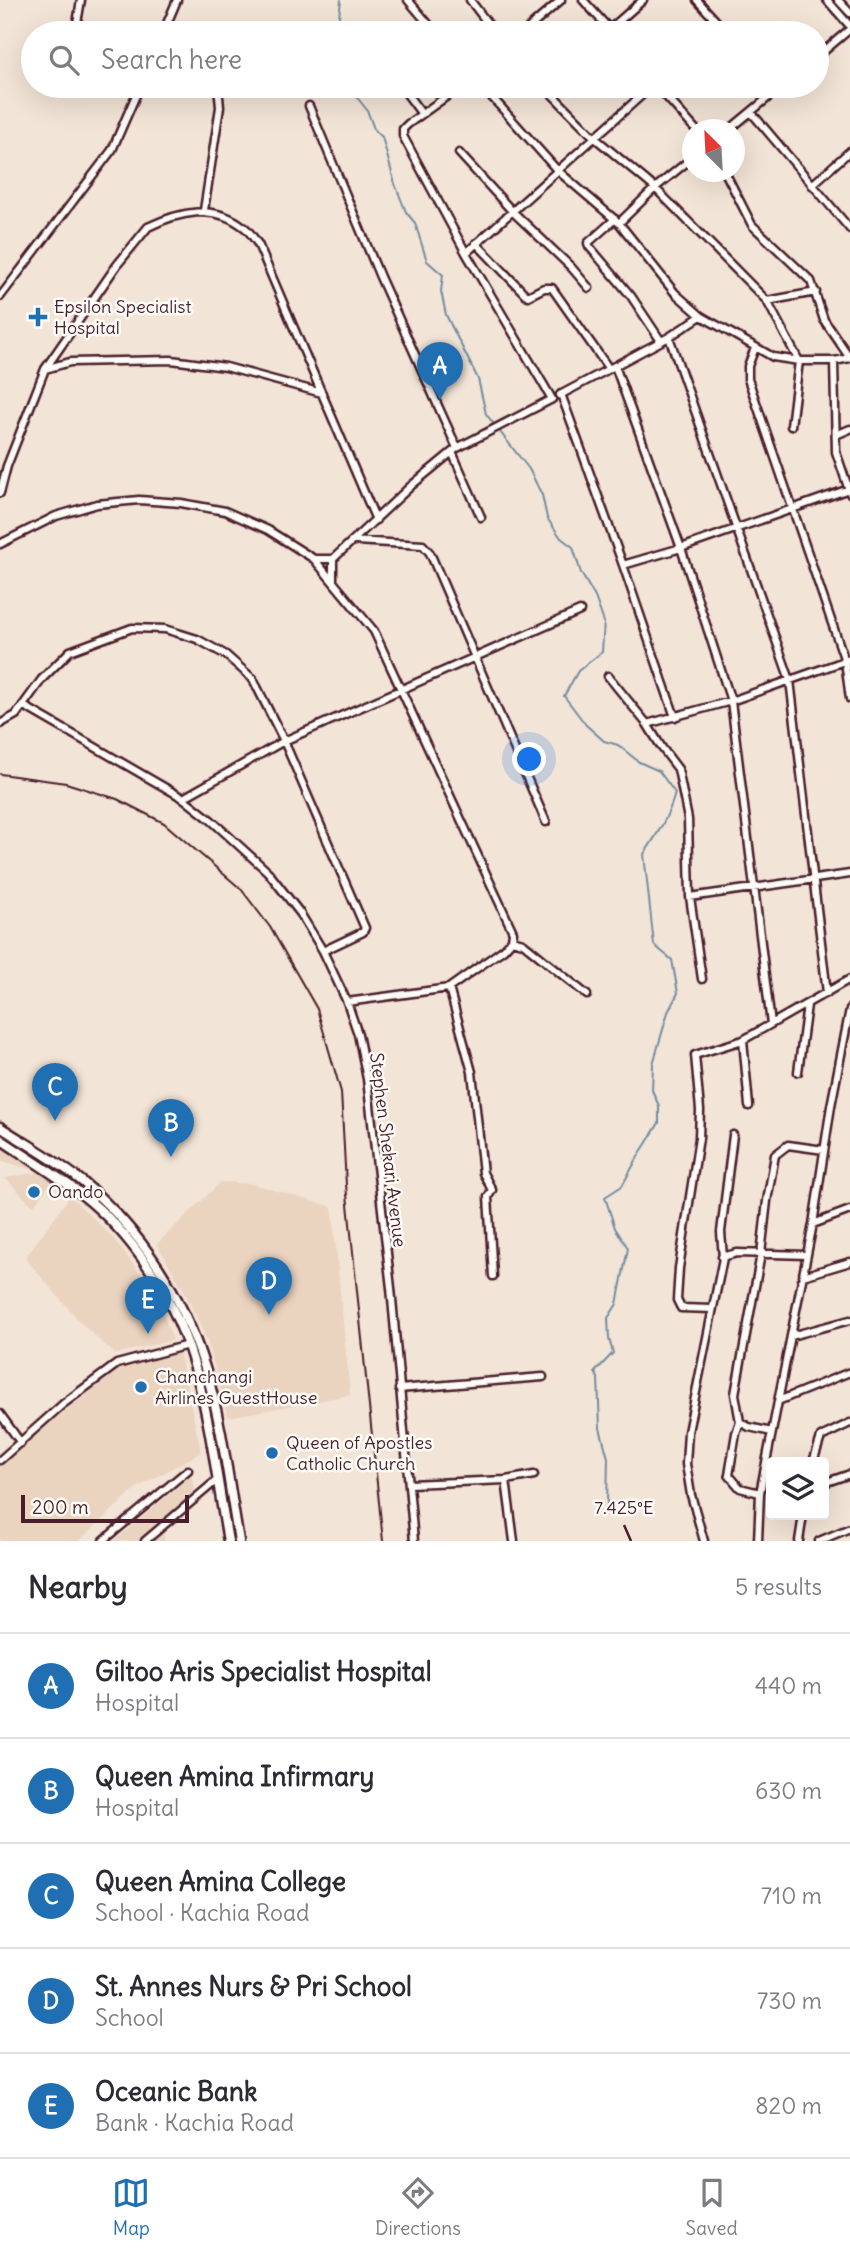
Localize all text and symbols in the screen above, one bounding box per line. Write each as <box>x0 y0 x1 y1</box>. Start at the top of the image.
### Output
search box <box>21 21 829 98</box>
icon: search <box>45 41 83 79</box>
text: Search here <box>101 43 242 76</box>
north arrow <box>682 119 745 182</box>
place label: Epsilon Specialist Hospital <box>54 295 192 339</box>
marker: Epsilon Specialist Hospital <box>28 307 48 327</box>
pin: A <box>417 342 463 400</box>
your location <box>512 742 546 776</box>
street label: Stephen Shekari Avenue <box>365 1051 412 1248</box>
pin: C <box>32 1063 78 1121</box>
pin: B <box>148 1099 194 1157</box>
place label: Oando <box>48 1180 103 1203</box>
marker: Oando <box>26 1184 42 1200</box>
pin: D <box>246 1257 292 1315</box>
pin: E <box>125 1276 171 1334</box>
place label: Chanchangi Airlines GuestHouse <box>155 1365 317 1409</box>
marker: Chanchangi Airlines GuestHouse <box>133 1379 149 1395</box>
place label: Queen of Apostles Catholic Church <box>286 1431 432 1475</box>
marker: Queen of Apostles Catholic Church <box>264 1445 280 1461</box>
map controls <box>766 1457 829 1520</box>
button: layers <box>766 1457 829 1520</box>
scale bar <box>21 1492 189 1524</box>
text: 200 m <box>32 1495 89 1519</box>
text: 7.425°E <box>594 1496 654 1519</box>
text: Nearby <box>28 1568 128 1606</box>
text: 5 results <box>735 1572 822 1601</box>
text: Giltoo Aris Specialist Hospital <box>95 1655 432 1688</box>
text: A <box>44 1671 58 1700</box>
text: 440 m <box>755 1671 822 1700</box>
text: Hospital <box>95 1688 179 1717</box>
text: Queen Amina Infirmary <box>95 1760 374 1793</box>
text: B <box>43 1776 59 1805</box>
text: 630 m <box>755 1776 822 1805</box>
text: Hospital <box>95 1793 179 1822</box>
text: Queen Amina College <box>95 1865 346 1898</box>
text: C <box>43 1881 59 1910</box>
text: 710 m <box>761 1881 822 1910</box>
text: School · Kachia Road <box>95 1898 310 1927</box>
text: St. Annes Nurs & Pri School <box>95 1970 412 2003</box>
text: D <box>43 1986 59 2015</box>
text: 730 m <box>757 1986 822 2015</box>
text: School <box>95 2003 164 2032</box>
text: Oceanic Bank <box>95 2075 257 2108</box>
text: E <box>44 2091 58 2120</box>
text: 820 m <box>755 2091 822 2120</box>
text: Bank · Kachia Road <box>95 2108 294 2137</box>
tab: Map <box>112 2174 150 2240</box>
tab: Directions <box>375 2174 461 2240</box>
tab: Saved <box>686 2174 738 2240</box>

